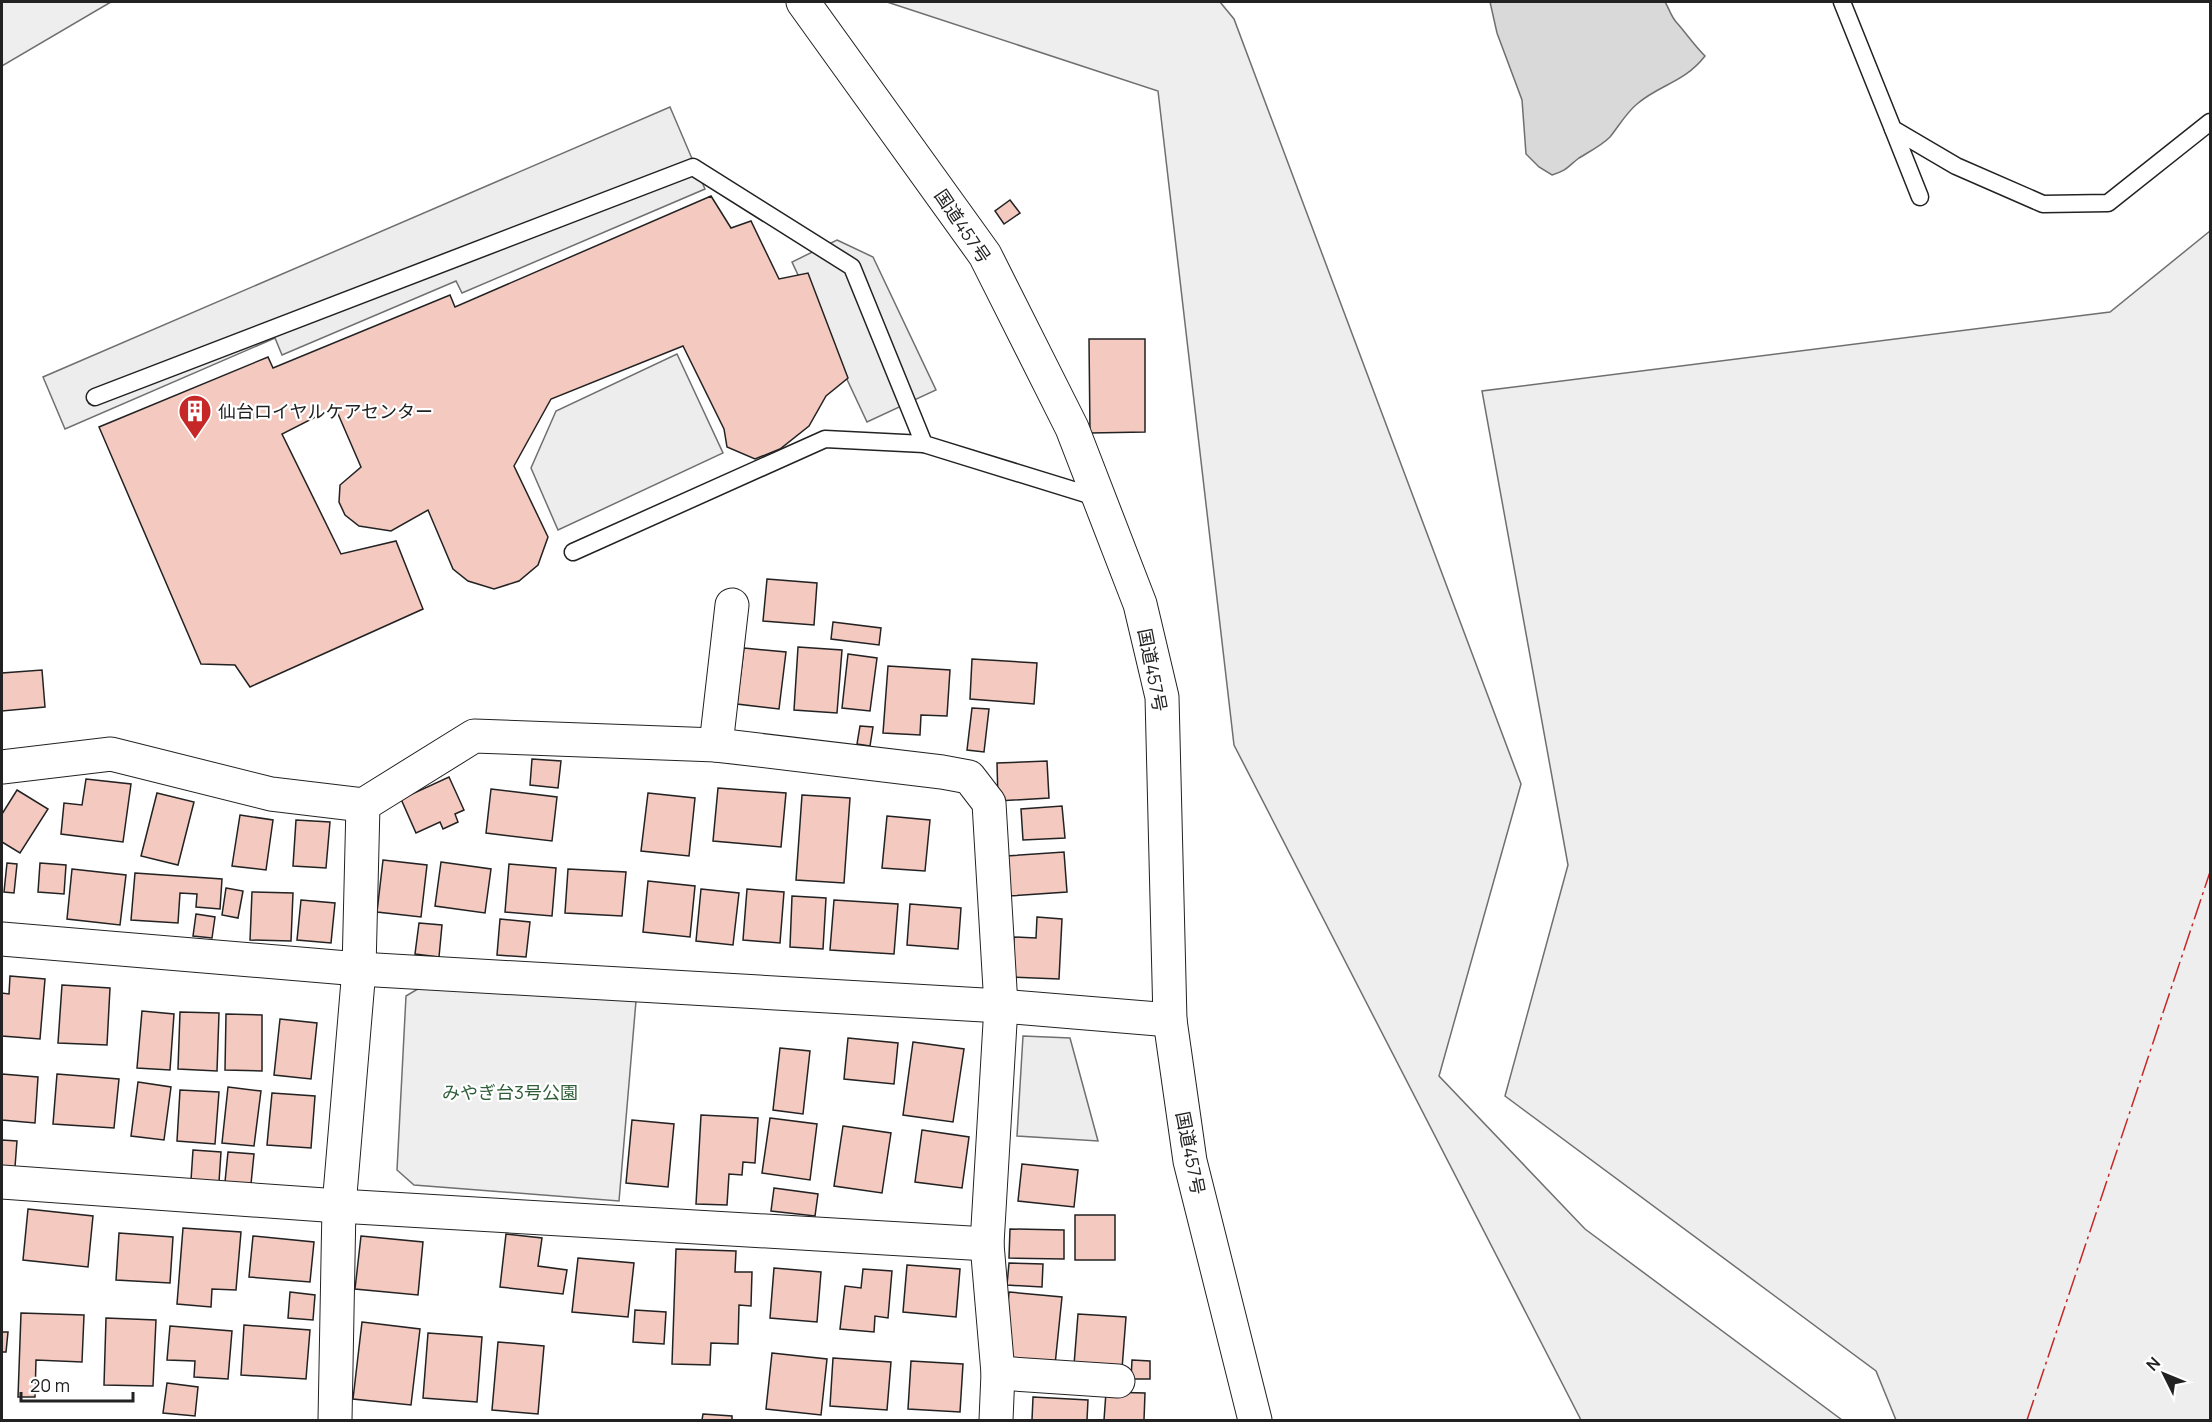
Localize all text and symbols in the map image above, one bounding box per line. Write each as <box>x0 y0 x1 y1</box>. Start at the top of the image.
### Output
street label: 国道457号 <box>930 184 996 268</box>
building icon: 仙台ロイヤルケアセンター <box>177 393 213 440</box>
place label: 仙台ロイヤルケアセンター <box>218 399 433 423</box>
street label: 国道457号 <box>1133 626 1173 714</box>
park label: みやぎ台3号公園 <box>442 1080 578 1104</box>
street label: 国道457号 <box>1171 1109 1211 1197</box>
north arrow <box>2134 1344 2194 1404</box>
text: N <box>2141 1352 2165 1375</box>
scale bar <box>21 1365 134 1403</box>
text: 20 m <box>30 1373 70 1397</box>

